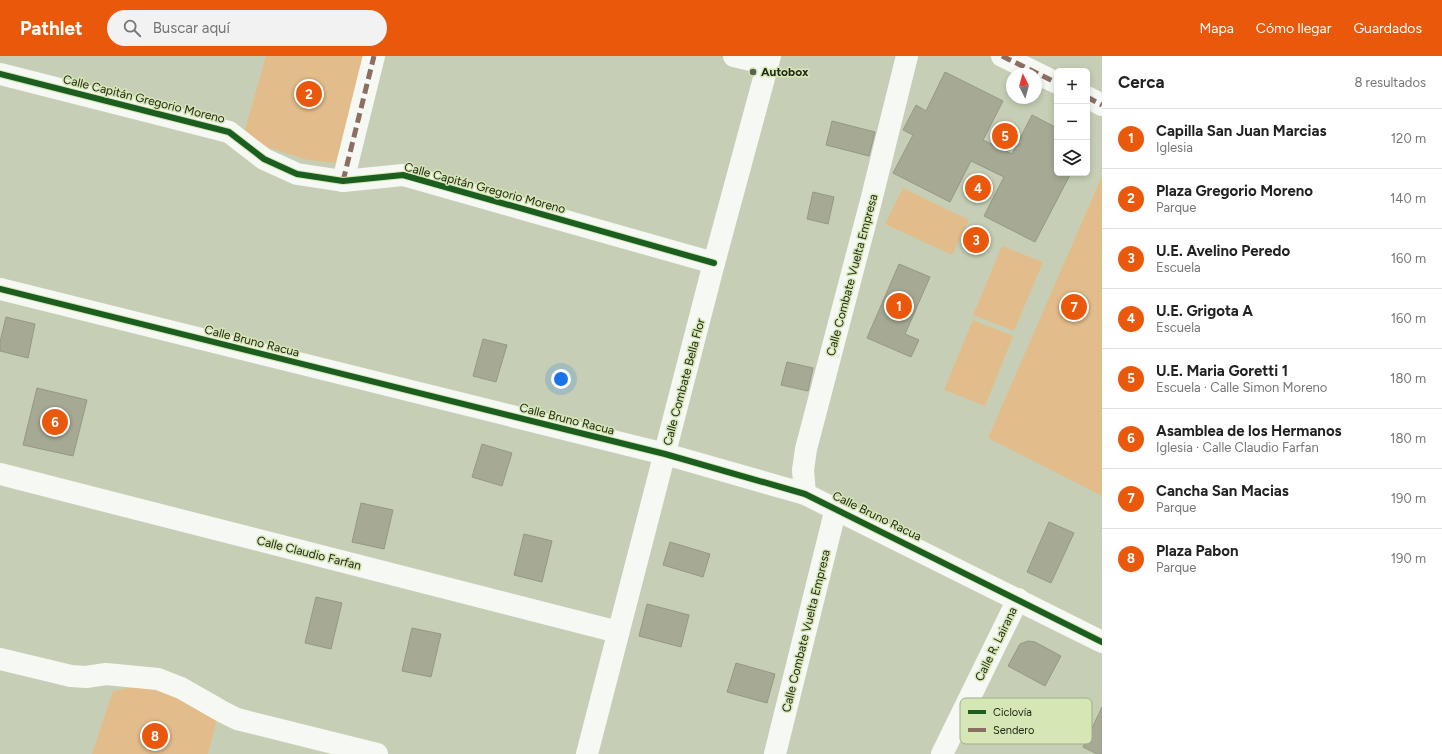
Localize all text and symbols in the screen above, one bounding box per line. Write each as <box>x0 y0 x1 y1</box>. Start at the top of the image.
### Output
search box <box>107 10 387 46</box>
text: Pathlet <box>20 17 83 40</box>
icon: search <box>121 17 143 39</box>
text: Buscar aquí <box>153 19 230 37</box>
text: Mapa <box>1199 20 1234 37</box>
text: Cómo llegar <box>1256 20 1331 37</box>
text: Guardados <box>1353 20 1422 37</box>
place label: Autobox <box>761 65 809 79</box>
marker: Autobox <box>748 67 758 77</box>
north arrow <box>1006 68 1042 104</box>
map controls <box>1054 68 1090 176</box>
button: + <box>1054 68 1090 104</box>
street label: Calle Capitán Gregorio Moreno <box>62 72 226 126</box>
text: Cerca <box>1118 72 1165 92</box>
text: 8 resultados <box>1354 75 1426 90</box>
pin: 2 <box>296 79 322 109</box>
button: − <box>1054 104 1090 140</box>
pin: 5 <box>992 121 1018 151</box>
text: Capilla San Juan Marcias <box>1156 122 1326 140</box>
text: 1 <box>1128 131 1134 146</box>
text: 120 m <box>1391 131 1426 146</box>
button: layers <box>1054 140 1090 176</box>
text: Iglesia <box>1156 140 1193 155</box>
street label: Calle Capitán Gregorio Moreno <box>403 160 567 216</box>
pin: 4 <box>965 173 991 203</box>
text: Plaza Gregorio Moreno <box>1156 182 1313 200</box>
text: 2 <box>1127 191 1135 206</box>
text: 140 m <box>1390 191 1426 206</box>
street label: Calle Combate Vuelta Empresa <box>824 193 880 357</box>
text: Parque <box>1156 200 1196 215</box>
pin: 3 <box>963 225 989 255</box>
text: U.E. Avelino Peredo <box>1156 242 1290 260</box>
text: 3 <box>1127 251 1135 266</box>
text: 160 m <box>1391 251 1426 266</box>
text: Escuela <box>1156 260 1201 275</box>
pin: 1 <box>886 291 912 321</box>
pin: 7 <box>1061 292 1087 322</box>
text: U.E. Grigota A <box>1156 302 1253 320</box>
text: 4 <box>1127 311 1135 326</box>
text: 160 m <box>1391 311 1426 326</box>
street label: Calle Combate Bella Flor <box>660 317 708 447</box>
text: Escuela <box>1156 320 1201 335</box>
street label: Calle Bruno Racua <box>203 322 301 360</box>
text: U.E. Maria Goretti 1 <box>1156 362 1288 380</box>
your location <box>551 369 571 389</box>
text: 5 <box>1127 371 1135 386</box>
text: 180 m <box>1390 371 1426 386</box>
text: Escuela · Calle Simon Moreno <box>1156 380 1327 395</box>
street label: Calle Bruno Racua <box>518 400 616 438</box>
pin: 6 <box>42 407 68 437</box>
text: Asamblea de los Hermanos <box>1156 422 1342 440</box>
text: 6 <box>1127 431 1135 446</box>
text: 180 m <box>1390 431 1426 446</box>
text: Iglesia · Calle Claudio Farfan <box>1156 440 1319 455</box>
text: Cancha San Macias <box>1156 482 1289 500</box>
street label: Calle Bruno Racua <box>830 488 924 544</box>
text: 7 <box>1127 491 1135 506</box>
text: 190 m <box>1391 491 1426 506</box>
text: Parque <box>1156 500 1196 515</box>
street label: Calle Claudio Farfan <box>255 533 363 573</box>
text: Plaza Pabon <box>1156 542 1239 560</box>
street label: Calle Combate Vuelta Empresa <box>779 548 833 714</box>
text: 8 <box>1127 551 1135 566</box>
text: 190 m <box>1391 551 1426 566</box>
text: Parque <box>1156 560 1196 575</box>
street label: Calle R. Lairana <box>972 605 1020 683</box>
legend <box>960 698 1092 744</box>
text: Ciclovía <box>993 706 1032 719</box>
pin: 8 <box>142 721 168 751</box>
text: Sendero <box>993 724 1034 737</box>

